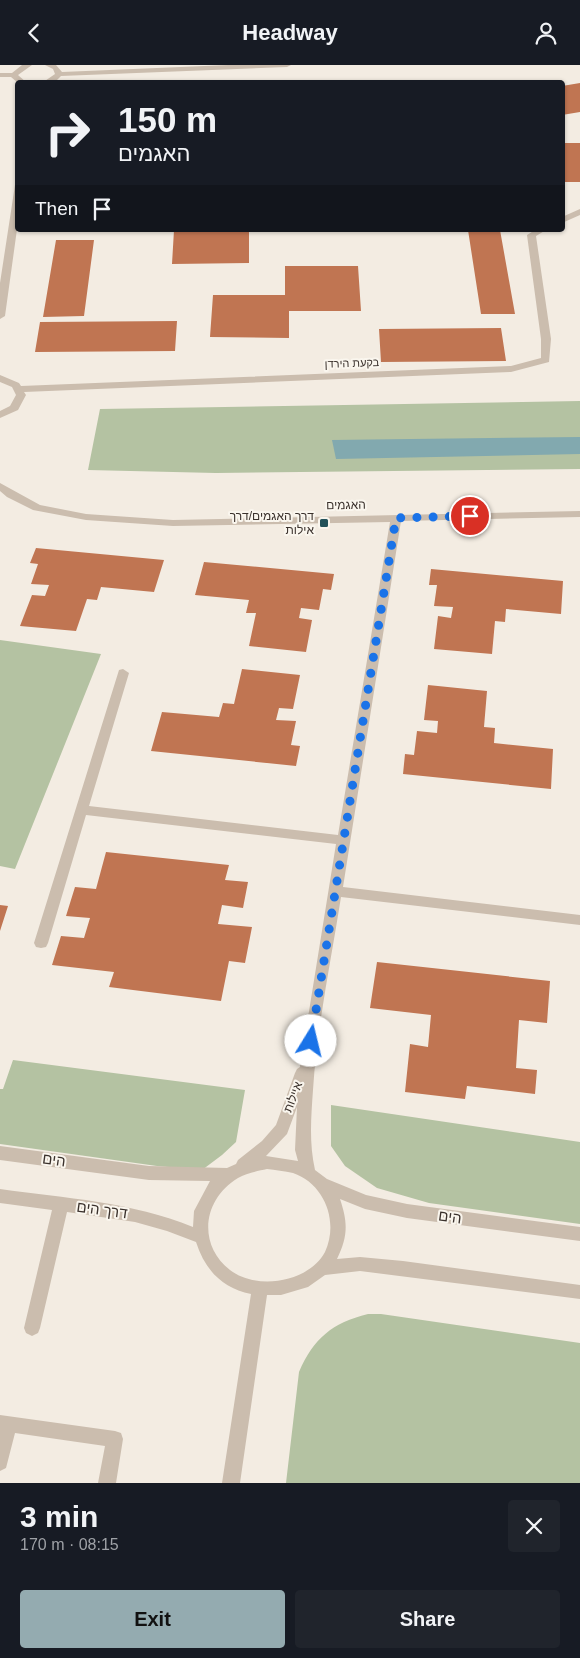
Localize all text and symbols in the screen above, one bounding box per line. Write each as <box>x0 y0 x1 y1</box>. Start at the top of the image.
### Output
icon: back <box>20 19 48 47</box>
icon: person <box>532 19 560 47</box>
text: Headway <box>242 20 338 45</box>
icon: right <box>35 100 100 165</box>
text: 150 m <box>118 100 217 139</box>
text: האגמים <box>118 141 190 166</box>
icon: arrive <box>88 195 116 223</box>
text: Then <box>35 198 78 219</box>
street label: בקעת הירדן <box>325 356 380 370</box>
pin <box>449 495 491 537</box>
street label: האגמים <box>326 498 366 512</box>
icon: arrive <box>456 502 484 530</box>
place label: דרך האגמים/דרך אילות <box>230 509 314 537</box>
marker: דרך האגמים/דרך אילות <box>318 517 330 529</box>
position arrow <box>284 1014 336 1066</box>
street label: איילות <box>281 1079 305 1114</box>
street label: הים <box>41 1149 67 1170</box>
street label: דרך הים <box>75 1198 129 1221</box>
street label: הים <box>437 1206 463 1227</box>
text: 3 min <box>20 1500 98 1533</box>
button: close <box>508 1500 560 1552</box>
text: 170 m · 08:15 <box>20 1536 119 1553</box>
button: Exit <box>20 1590 285 1648</box>
button: Share <box>295 1590 560 1648</box>

